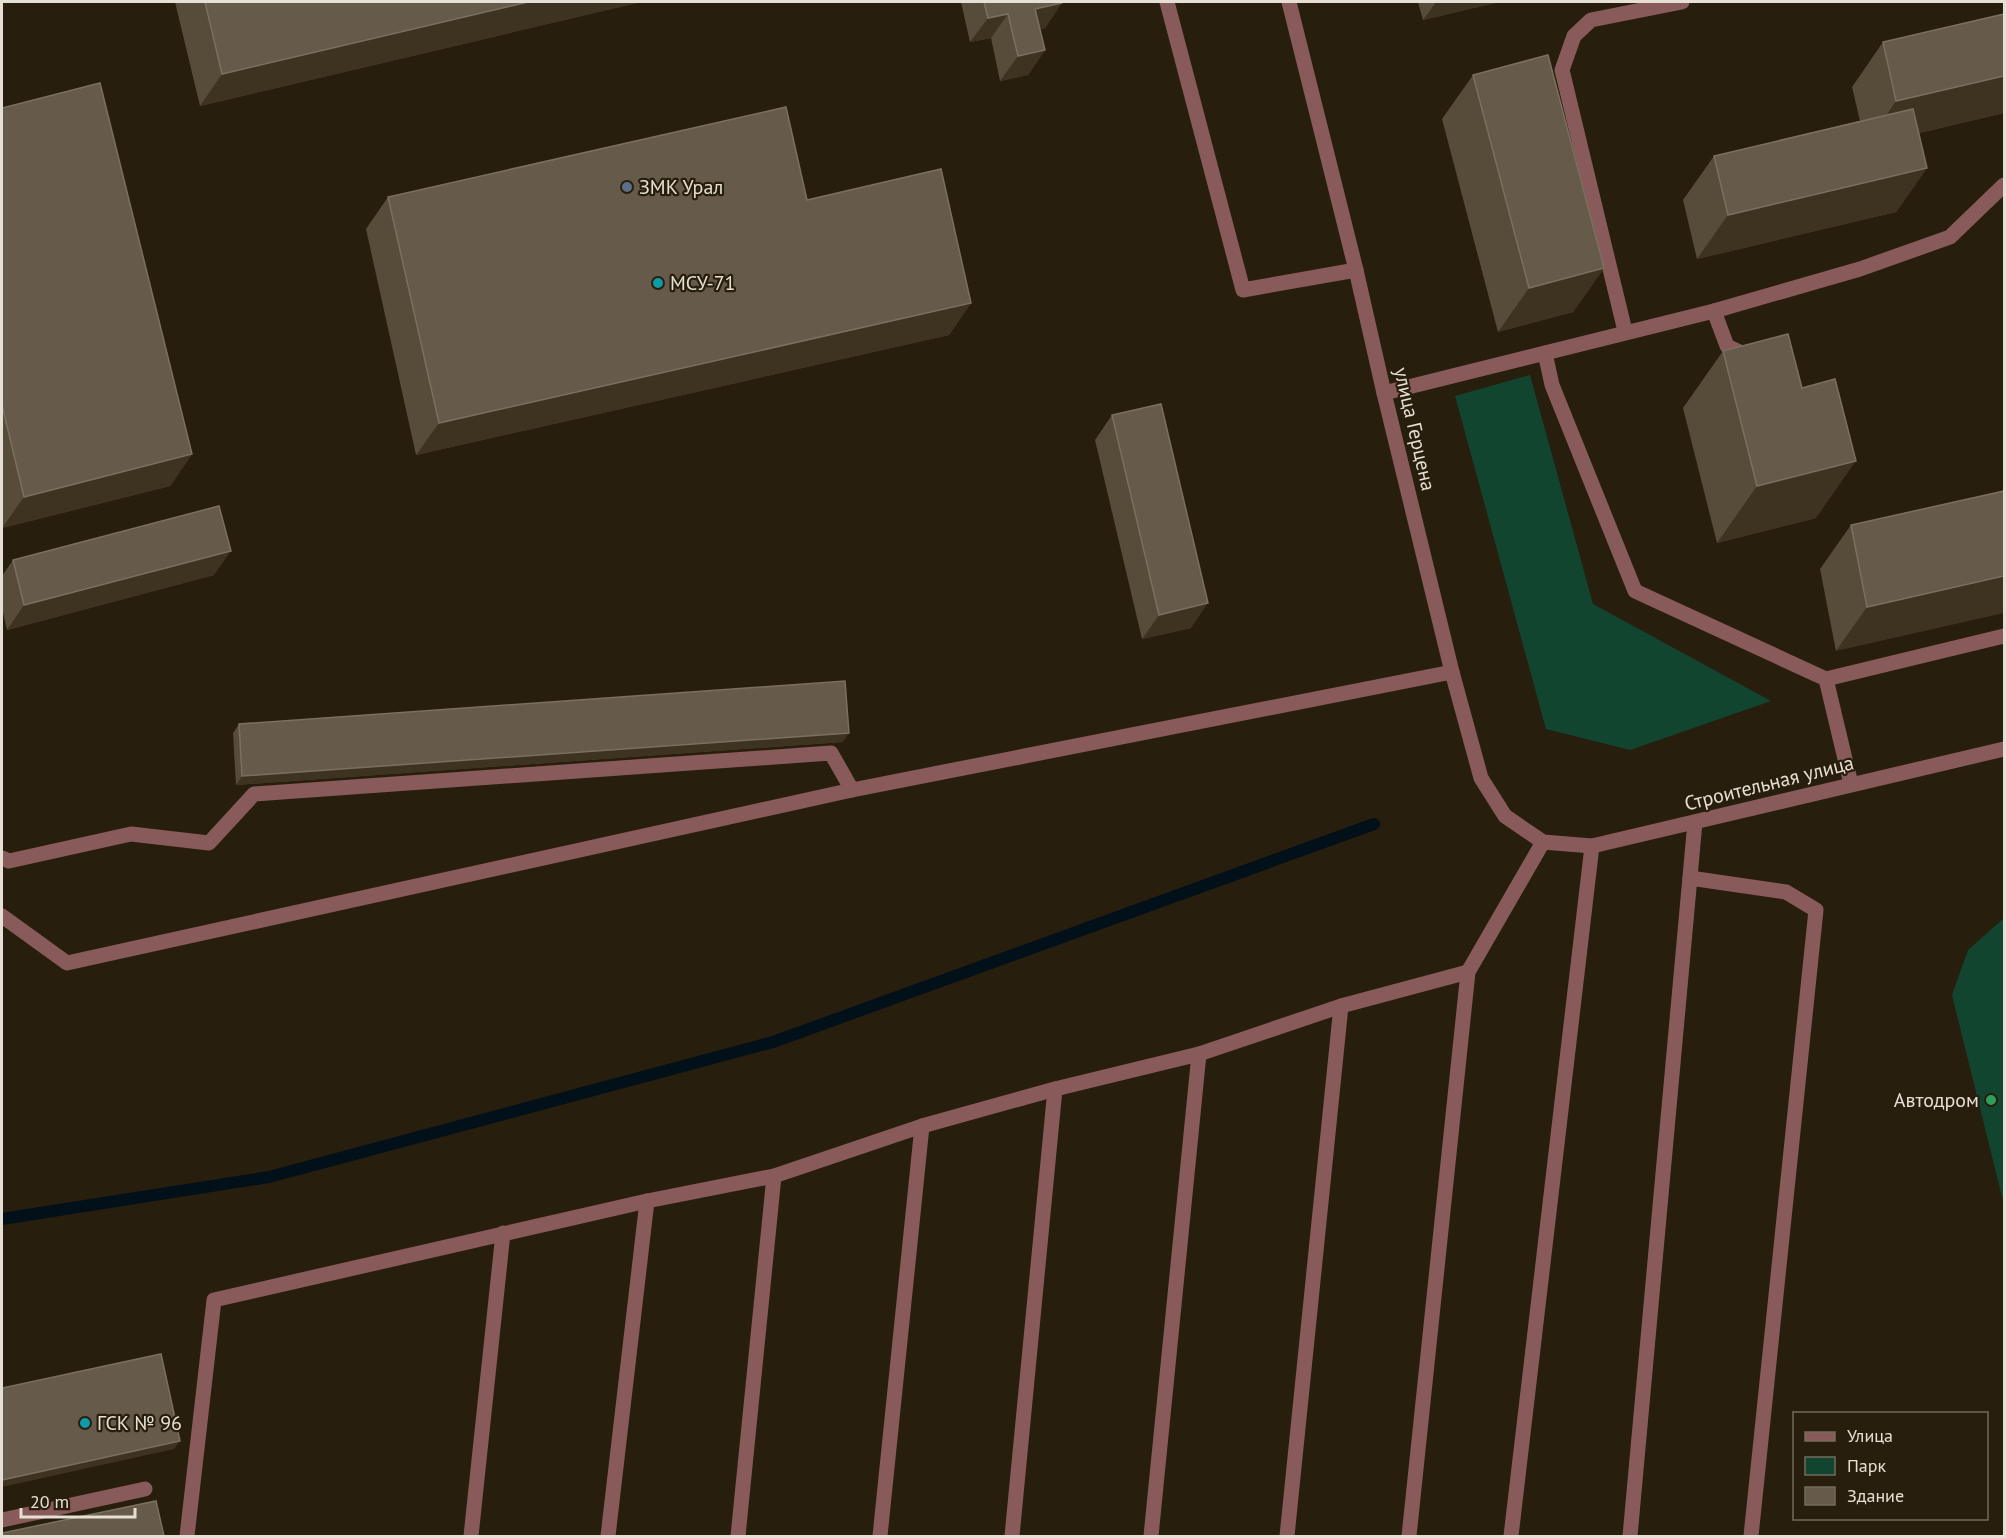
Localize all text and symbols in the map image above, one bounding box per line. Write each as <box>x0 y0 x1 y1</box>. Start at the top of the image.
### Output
place label: ЗМК Урал <box>639 174 723 200</box>
marker: ЗМК Урал <box>620 180 634 194</box>
place label: МСУ-71 <box>670 270 736 296</box>
marker: МСУ-71 <box>651 276 665 290</box>
street label: улица Герцена <box>1388 365 1442 493</box>
street label: Строительная улица <box>1682 749 1856 817</box>
place label: Автодром <box>1894 1087 1979 1113</box>
marker: Автодром <box>1984 1093 1998 1107</box>
place label: ГСК № 96 <box>97 1410 182 1436</box>
legend <box>1793 1412 1988 1520</box>
marker: ГСК № 96 <box>78 1416 92 1430</box>
text: Улица <box>1847 1424 1893 1447</box>
text: Парк <box>1847 1454 1887 1477</box>
scale bar <box>21 1481 135 1519</box>
text: Здание <box>1847 1484 1904 1507</box>
text: 20 m <box>30 1490 69 1513</box>

